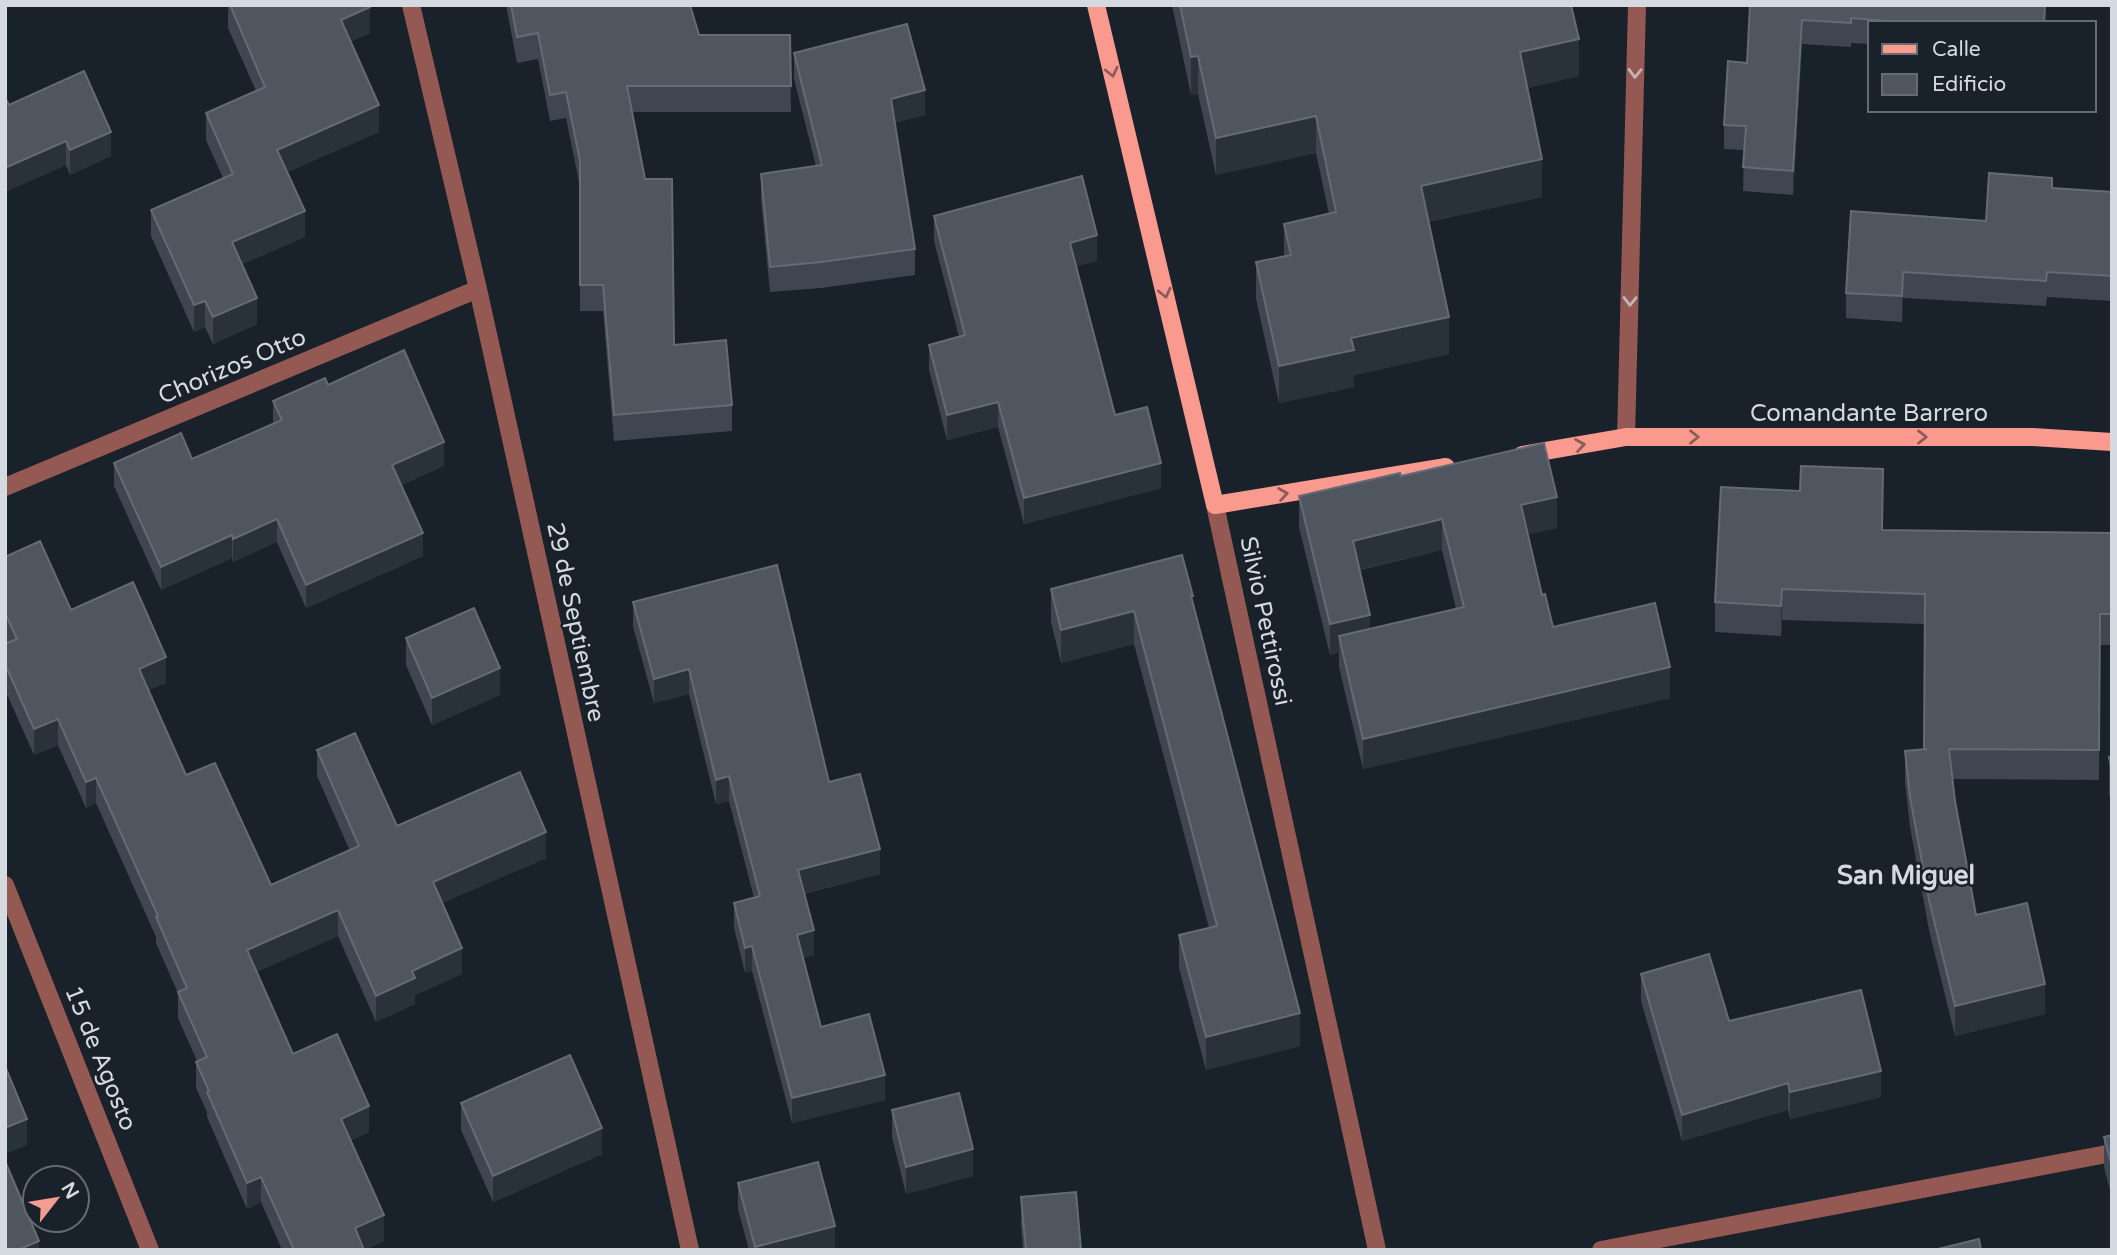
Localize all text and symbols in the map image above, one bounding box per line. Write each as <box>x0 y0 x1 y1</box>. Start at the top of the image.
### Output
legend <box>1868 21 2096 112</box>
text: Calle <box>1932 37 1981 62</box>
one-way arrow <box>1104 66 1118 78</box>
one-way arrow <box>1628 68 1643 79</box>
text: Edificio <box>1932 72 2006 97</box>
one-way arrow <box>1157 287 1171 299</box>
one-way arrow <box>1622 296 1637 307</box>
street label: Chorizos Otto <box>154 322 310 411</box>
street label: Comandante Barrero <box>1750 399 1988 428</box>
one-way arrow <box>1690 429 1700 445</box>
one-way arrow <box>1917 429 1928 445</box>
one-way arrow <box>1574 438 1586 453</box>
one-way arrow <box>1277 487 1289 502</box>
street label: 29 de Septiembre <box>540 520 611 724</box>
street label: Silvio Pettirossi <box>1233 534 1298 708</box>
district label: San Miguel <box>1837 860 1975 891</box>
street label: 15 de Agosto <box>58 981 143 1135</box>
north arrow <box>21 1164 91 1234</box>
text: N <box>56 1179 83 1203</box>

